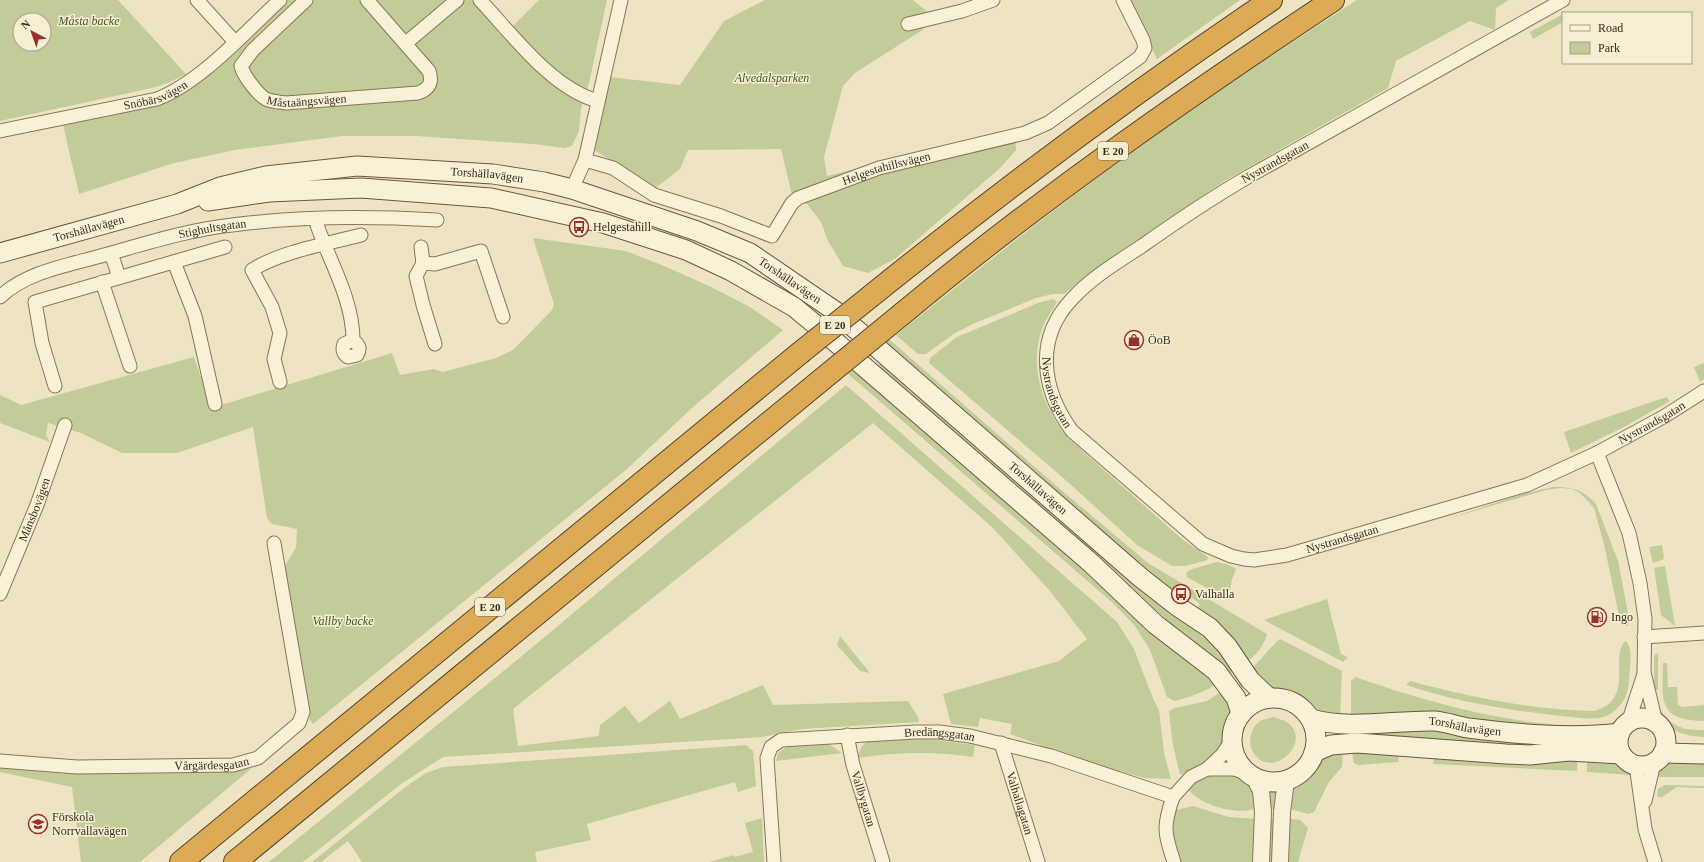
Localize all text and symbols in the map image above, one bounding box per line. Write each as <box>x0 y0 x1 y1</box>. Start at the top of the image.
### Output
north arrow <box>12 12 52 52</box>
legend <box>1562 12 1692 64</box>
park label: Måsta backe <box>58 14 120 28</box>
text: N <box>19 17 32 32</box>
text: Road <box>1598 21 1623 35</box>
text: Park <box>1598 41 1620 55</box>
park label: Alvedalsparken <box>734 71 809 85</box>
street label: Snöbärsvägen <box>122 77 190 113</box>
street label: Måstaängsvägen <box>265 91 347 110</box>
street label: Nystrandsgatan <box>1239 138 1311 186</box>
road number: E 20 <box>1098 142 1128 160</box>
street label: Helgestahillsvägen <box>840 149 932 188</box>
street label: Torshällavägen <box>450 165 524 186</box>
street label: Torshällavägen <box>52 212 126 245</box>
street label: Stighultsgatan <box>177 216 247 241</box>
bus stop icon: Helgestahill <box>568 216 590 238</box>
place label: Helgestahill <box>593 220 652 234</box>
street label: Torshällavägen <box>756 254 824 307</box>
road number: E 20 <box>820 316 850 334</box>
shop icon: ÖoB <box>1123 329 1145 351</box>
place label: ÖoB <box>1148 333 1171 347</box>
street label: Nystrandsgatan <box>1039 357 1075 431</box>
street label: Nystrandsgatan <box>1616 398 1688 447</box>
street label: Torshällavägen <box>1006 459 1070 517</box>
street label: Månsbovägen <box>16 476 53 544</box>
street label: Nystrandsgatan <box>1304 522 1380 556</box>
bus stop icon: Valhalla <box>1170 583 1192 605</box>
place label: Valhalla <box>1195 587 1235 601</box>
road number: E 20 <box>475 598 505 616</box>
fuel station icon: Ingo <box>1586 606 1608 628</box>
place label: Ingo <box>1611 610 1633 624</box>
park label: Vallby backe <box>313 614 374 628</box>
street label: Torshällavägen <box>1429 714 1502 739</box>
street label: Bredängsgatan <box>904 725 977 744</box>
street label: Vårgärdesgatan <box>174 754 251 773</box>
street label: Vallbygatan <box>848 769 879 828</box>
street label: Valhallagatan <box>1003 770 1036 836</box>
place label: Förskola Norrvallavägen <box>52 810 127 838</box>
school or university icon: Förskola Norrvallavägen <box>27 813 49 835</box>

